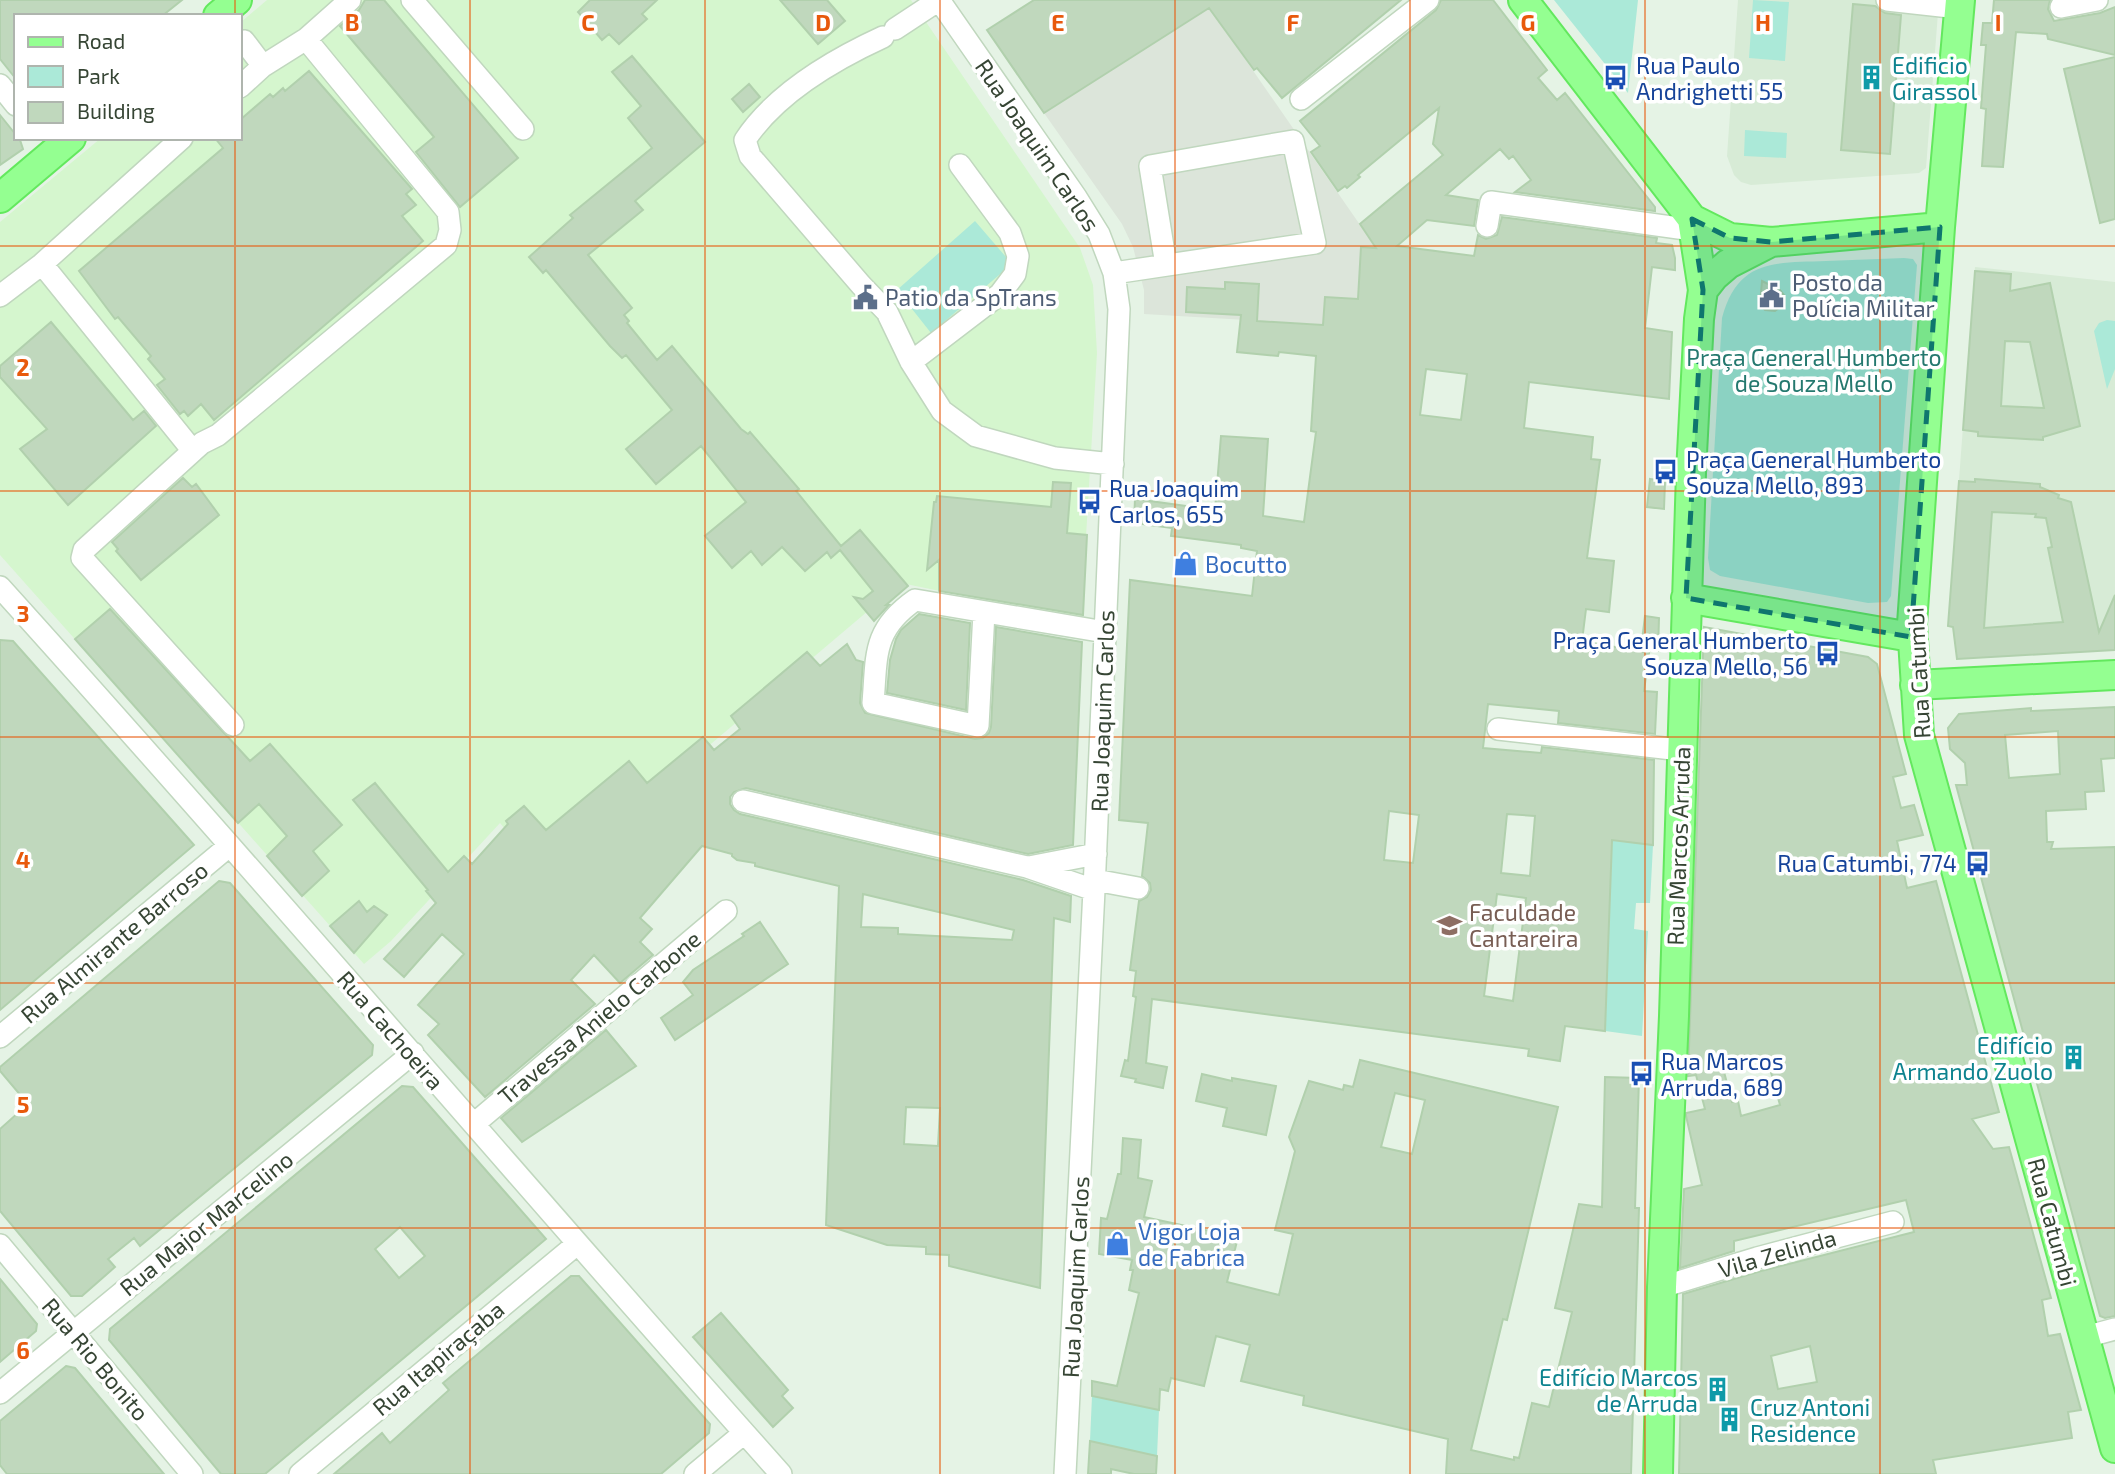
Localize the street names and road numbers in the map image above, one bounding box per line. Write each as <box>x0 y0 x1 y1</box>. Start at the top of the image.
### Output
street label: Rua Joaquim Carlos <box>970 53 1106 237</box>
street label: Rua Catumbi <box>1901 607 1935 739</box>
street label: Rua Joaquim Carlos <box>1084 610 1120 812</box>
street label: Rua Marcos Arruda <box>1661 746 1695 946</box>
street label: Rua Almirante Barroso <box>15 855 213 1029</box>
street label: Travessa Anielo Carbone <box>492 924 706 1110</box>
street label: Rua Cachoeira <box>332 965 450 1095</box>
street label: Rua Major Marcelino <box>114 1145 298 1301</box>
street label: Rua Catumbi <box>2022 1155 2084 1289</box>
street label: Rua Joaquim Carlos <box>1056 1175 1094 1379</box>
street label: Vila Zelinda <box>1715 1223 1839 1283</box>
street label: Rua Rio Bonito <box>37 1292 155 1426</box>
street label: Rua Itapiraçaba <box>367 1295 510 1422</box>

